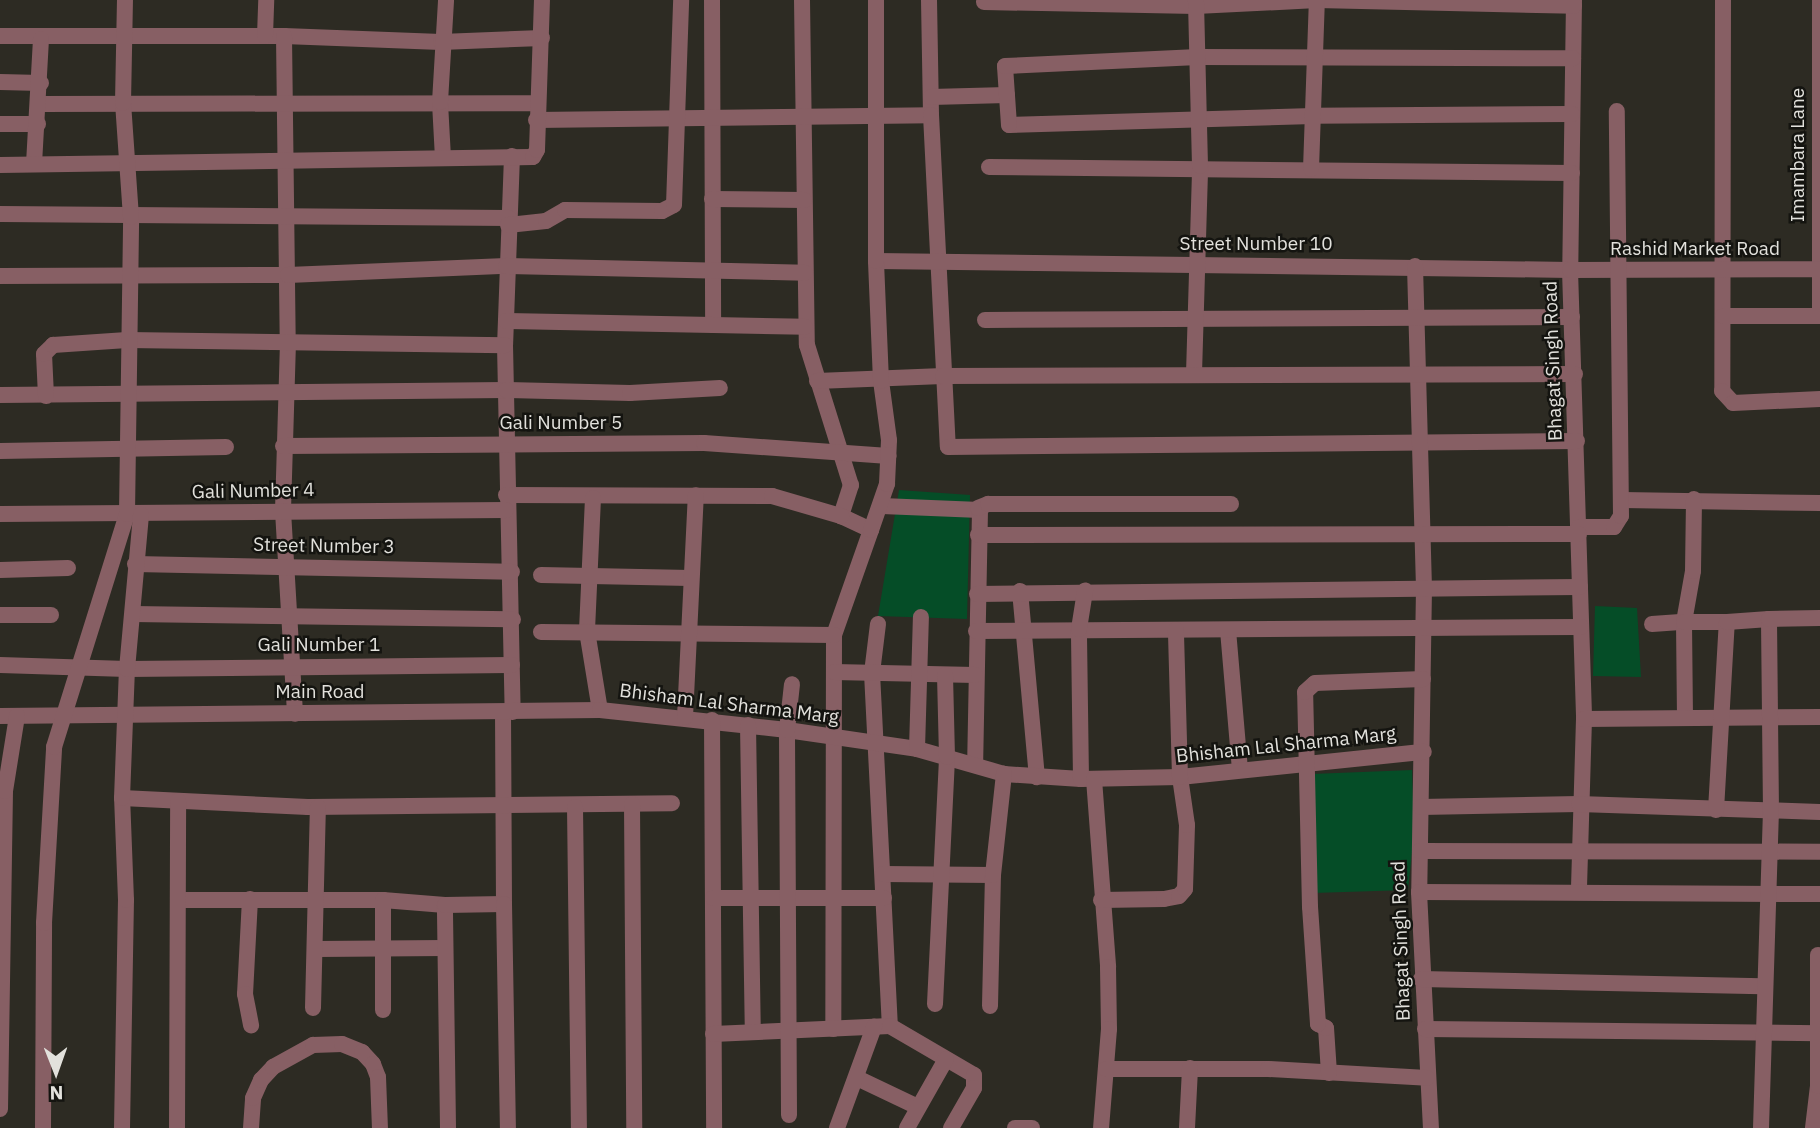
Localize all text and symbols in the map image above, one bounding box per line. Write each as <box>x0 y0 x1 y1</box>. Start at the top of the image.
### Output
street label: Imambara Lane <box>1787 88 1809 222</box>
street label: Street Number 10 <box>1179 233 1333 255</box>
street label: Rashid Market Road <box>1610 238 1780 260</box>
street label: Bhagat Singh Road <box>1539 281 1567 441</box>
street label: Gali Number 5 <box>500 412 622 434</box>
street label: Gali Number 4 <box>191 479 315 503</box>
street label: Street Number 3 <box>253 533 395 559</box>
street label: Gali Number 1 <box>258 634 380 656</box>
street label: Bhisham Lal Sharma Marg <box>618 679 840 729</box>
street label: Main Road <box>275 681 365 703</box>
street label: Bhisham Lal Sharma Marg <box>1175 722 1397 768</box>
street label: Bhagat Singh Road <box>1387 861 1415 1021</box>
north arrow <box>21 1037 91 1107</box>
text: N <box>49 1081 63 1105</box>

